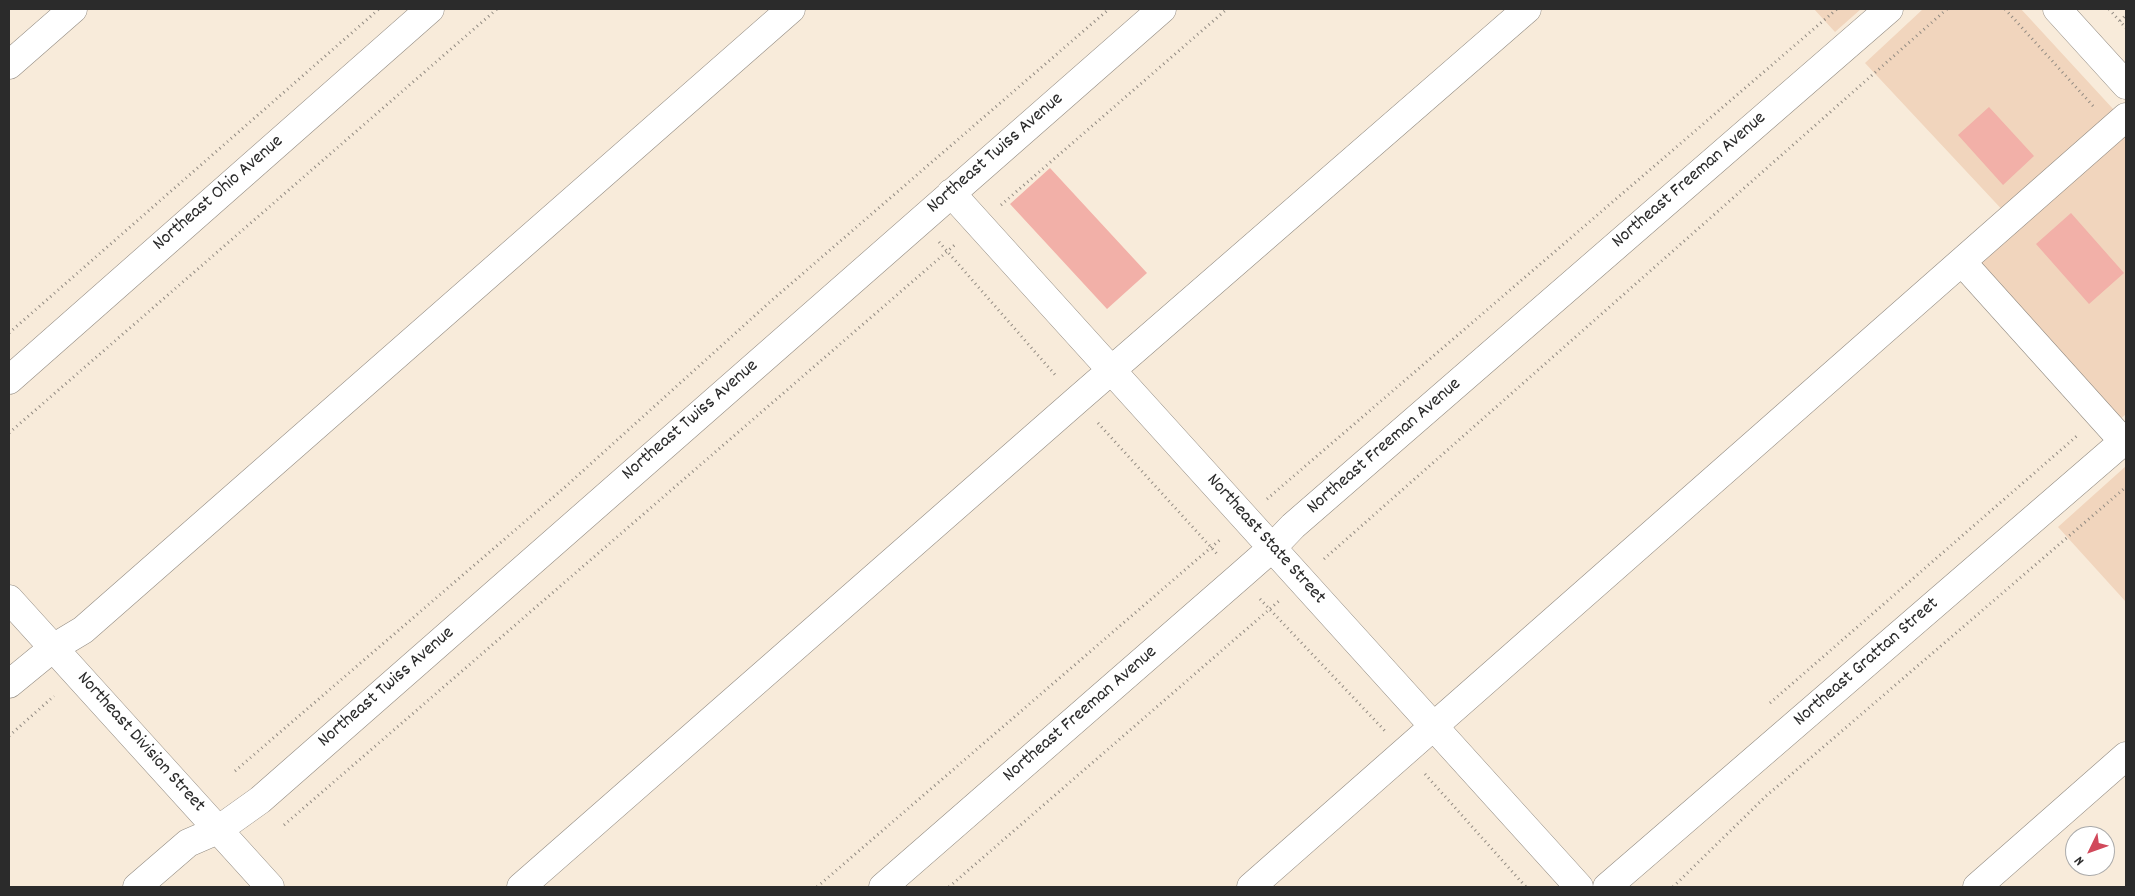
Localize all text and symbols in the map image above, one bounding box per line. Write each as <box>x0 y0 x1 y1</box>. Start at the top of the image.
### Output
street label: Northeast Twiss Avenue <box>923 89 1069 219</box>
street label: Northeast Freeman Avenue <box>1608 108 1772 254</box>
street label: Northeast Ohio Avenue <box>149 131 289 257</box>
street label: Northeast Twiss Avenue <box>618 356 764 486</box>
street label: Northeast Freeman Avenue <box>1303 374 1467 520</box>
street label: Northeast State Street <box>1201 470 1329 610</box>
street label: Northeast Grattan Street <box>1790 594 1944 732</box>
street label: Northeast Twiss Avenue <box>314 623 460 753</box>
street label: Northeast Freeman Avenue <box>999 642 1163 788</box>
street label: Northeast Division Street <box>71 668 209 818</box>
north arrow <box>2065 826 2115 876</box>
text: N <box>2070 851 2089 870</box>

